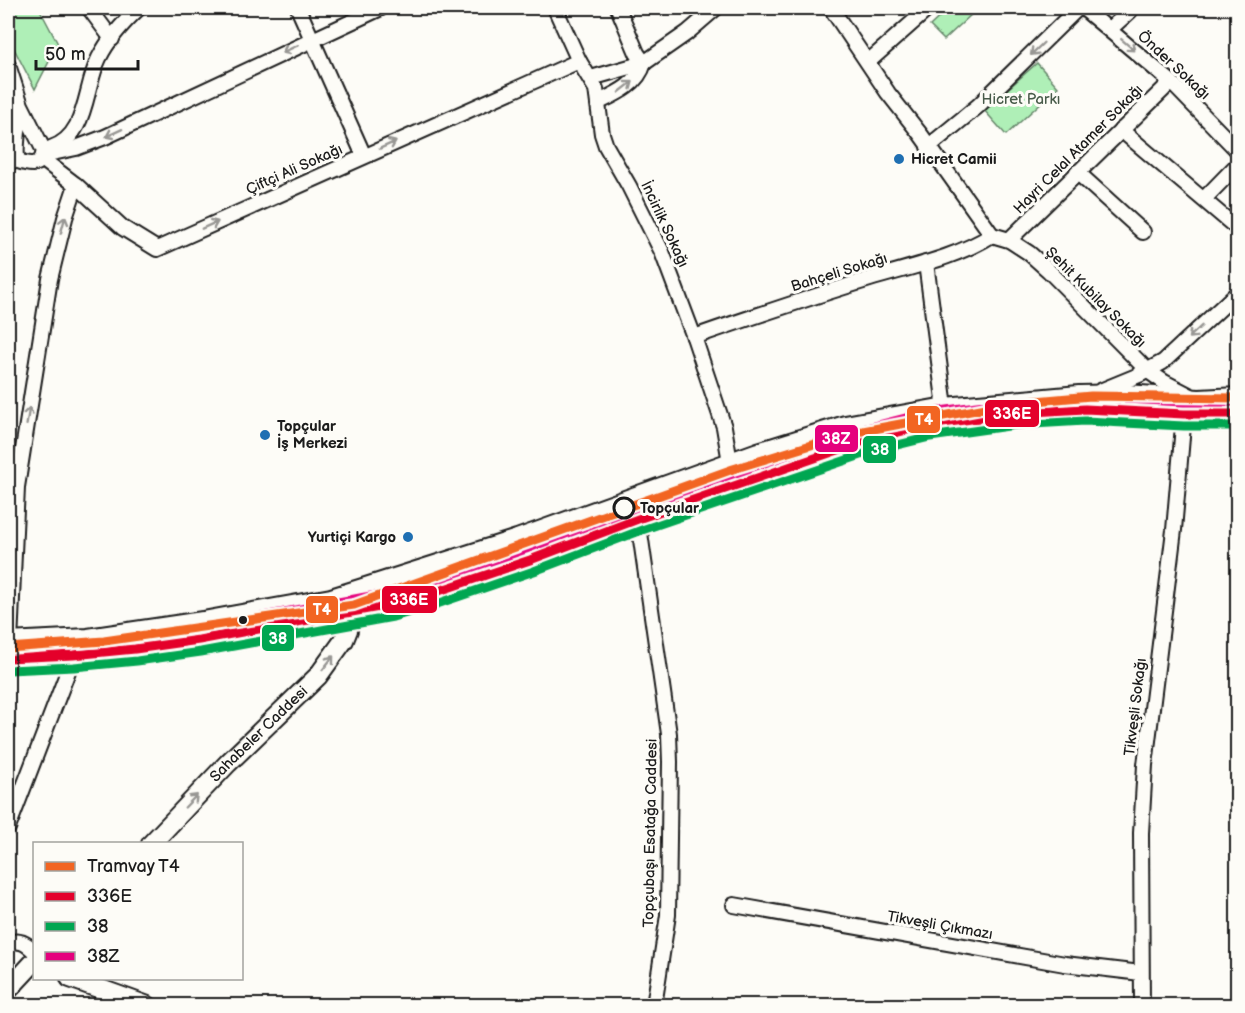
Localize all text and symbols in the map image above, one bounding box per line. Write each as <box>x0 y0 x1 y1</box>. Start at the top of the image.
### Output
street label: Önder Sokağı <box>1133 27 1214 104</box>
scale bar <box>36 33 138 71</box>
one-way arrow <box>1120 38 1136 51</box>
one-way arrow <box>1029 41 1044 56</box>
text: 50 m <box>45 44 86 65</box>
one-way arrow <box>281 44 299 56</box>
one-way arrow <box>618 80 634 93</box>
street label: Hayri Celal Atamer Sokağı <box>1010 81 1147 218</box>
park label: Hicret Parkı <box>982 90 1060 109</box>
one-way arrow <box>105 127 123 139</box>
one-way arrow <box>379 139 397 151</box>
street label: Çiftçi Ali Sokağı <box>243 140 345 199</box>
place label: Hicret Camii <box>911 150 997 169</box>
marker: Hicret Camii <box>892 152 906 166</box>
street label: İncirlik Sokağı <box>636 178 693 270</box>
one-way arrow <box>58 216 70 235</box>
one-way arrow <box>201 219 219 230</box>
street label: Şehit Kubilay Sokağı <box>1041 243 1150 352</box>
street label: Bahçeli Sokağı <box>789 249 890 296</box>
one-way arrow <box>1187 325 1202 339</box>
line badge: 336E <box>984 399 1040 428</box>
line badge: T4 <box>906 405 941 434</box>
text: 336E <box>993 405 1031 424</box>
one-way arrow <box>23 407 34 427</box>
text: T4 <box>915 411 934 430</box>
place label: Topçular İş Merkezi <box>277 417 348 453</box>
line badge: 38Z <box>814 424 859 453</box>
marker: Topçular İş Merkezi <box>258 428 272 442</box>
text: 38Z <box>822 430 851 449</box>
line badge: 38 <box>862 435 897 464</box>
text: 38 <box>871 441 889 460</box>
marker: Topçular <box>613 497 635 519</box>
place label: Topçular <box>640 499 700 518</box>
place label: Yurtiçi Kargo <box>308 528 396 547</box>
marker: Yurtiçi Kargo <box>401 530 415 544</box>
line badge: 336E <box>381 585 438 614</box>
text: 336E <box>390 591 428 610</box>
line badge: T4 <box>305 595 339 624</box>
text: T4 <box>313 601 332 620</box>
unlabelled marker <box>237 614 249 626</box>
line badge: 38 <box>261 624 295 652</box>
text: 38 <box>269 630 287 649</box>
one-way arrow <box>322 655 335 671</box>
street label: Tikveşli Sokağı <box>1120 657 1151 757</box>
street label: Sahabeler Caddesi <box>206 682 312 786</box>
street label: Topçubaşı Esatağa Caddesi <box>639 738 662 928</box>
one-way arrow <box>184 794 198 809</box>
legend <box>33 842 243 980</box>
text: Tramvay T4 <box>87 856 180 877</box>
text: 336E <box>87 886 132 907</box>
street label: Tikveşli Çıkmazı <box>886 907 994 944</box>
text: 38 <box>87 916 109 937</box>
text: 38Z <box>87 946 120 967</box>

